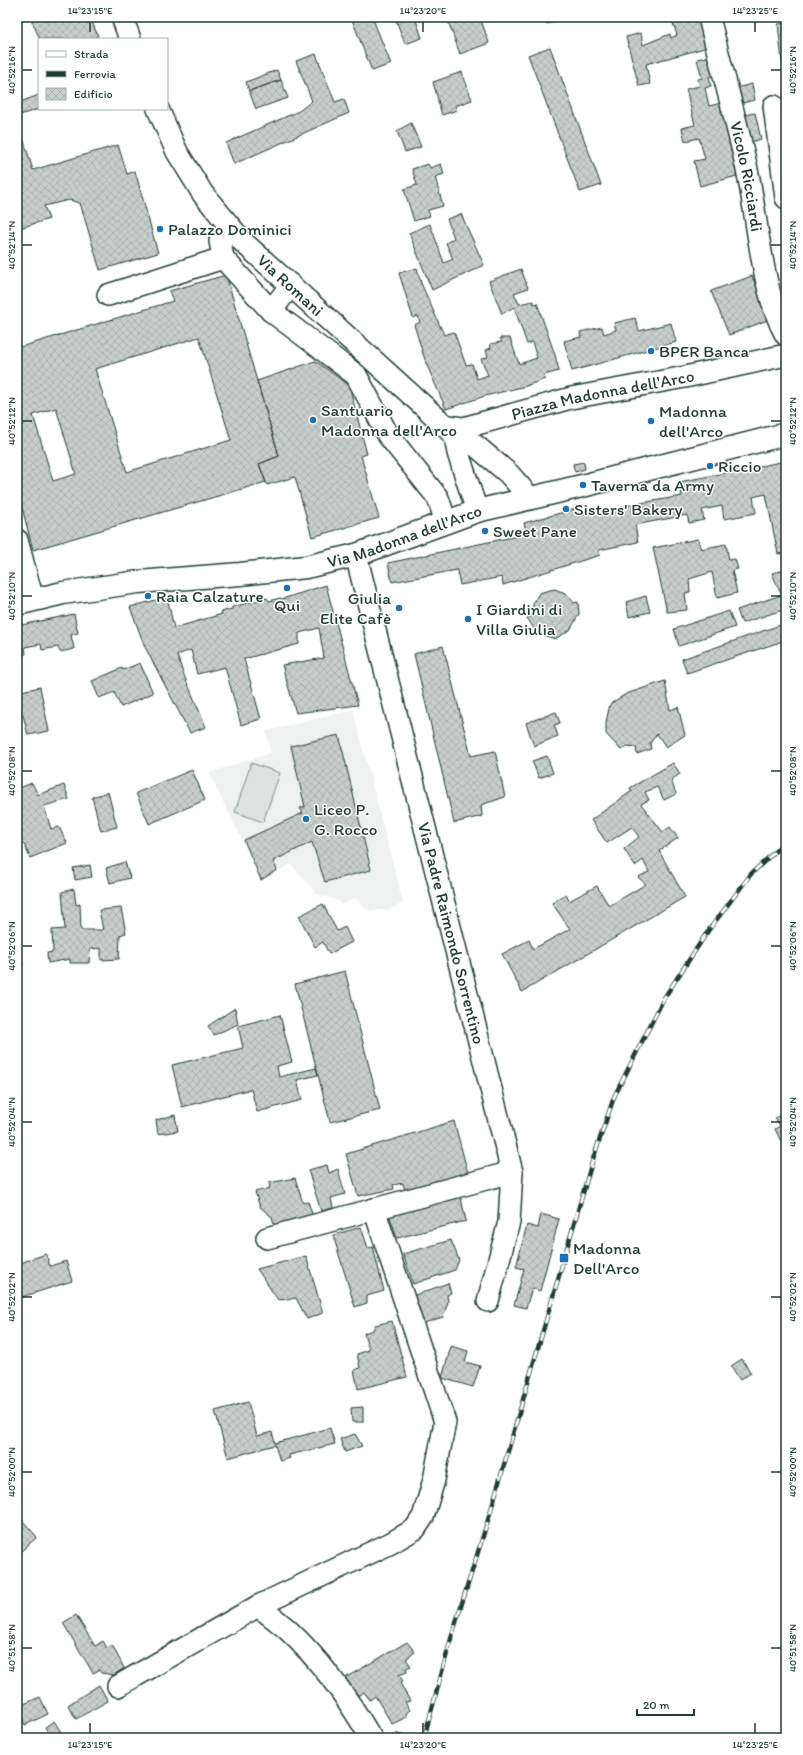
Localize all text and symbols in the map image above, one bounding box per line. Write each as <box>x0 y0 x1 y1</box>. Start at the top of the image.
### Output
text: 14°23'15"E <box>67 4 113 17</box>
text: 14°23'20"E <box>400 4 447 17</box>
text: 14°23'25"E <box>732 4 778 17</box>
legend <box>38 38 168 110</box>
text: 40°52'16"N <box>5 46 18 94</box>
text: 40°52'16"N <box>786 46 799 94</box>
text: Strada <box>74 47 109 61</box>
text: Ferrovia <box>74 67 116 81</box>
text: Edificio <box>74 87 113 101</box>
street label: Vicolo Ricciardi <box>726 119 767 233</box>
place label: Palazzo Dominici <box>168 219 292 239</box>
text: 40°52'14"N <box>5 220 18 269</box>
text: 40°52'14"N <box>786 220 799 269</box>
marker: Palazzo Dominici <box>155 224 165 234</box>
street label: Via Romani <box>253 250 328 320</box>
place label: BPER Banca <box>659 341 749 361</box>
marker: BPER Banca <box>646 346 656 356</box>
street label: Piazza Madonna dell'Arco <box>510 366 696 424</box>
text: 40°52'12"N <box>5 397 18 445</box>
text: 40°52'12"N <box>786 397 799 445</box>
place label: Santuario Madonna dell'Arco <box>321 400 457 440</box>
place label: Madonna dell'Arco <box>659 401 727 441</box>
marker: Santuario Madonna dell'Arco <box>308 415 318 425</box>
marker: Madonna dell'Arco <box>646 416 656 426</box>
place label: Riccio <box>718 456 761 476</box>
marker: Riccio <box>705 461 715 471</box>
place label: Taverna da Army <box>591 475 714 495</box>
marker: Taverna da Army <box>578 480 588 490</box>
place label: Sisters' Bakery <box>574 499 683 519</box>
street label: Via Madonna dell'Arco <box>325 500 484 572</box>
marker: Sisters' Bakery <box>561 504 571 514</box>
place label: Sweet Pane <box>493 521 577 541</box>
marker: Sweet Pane <box>480 526 490 536</box>
text: 40°52'10"N <box>5 571 18 620</box>
text: 40°52'10"N <box>786 571 799 620</box>
marker: Qui <box>282 583 292 593</box>
place label: Raia Calzature <box>156 586 264 606</box>
place label: Giulia Elite Cafè <box>320 588 391 628</box>
marker: Raia Calzature <box>143 591 153 601</box>
place label: Qui <box>274 595 300 615</box>
place label: I Giardini di Villa Giulia <box>476 599 562 639</box>
marker: Giulia Elite Cafè <box>394 603 404 613</box>
marker: I Giardini di Villa Giulia <box>463 614 473 624</box>
text: 40°52'08"N <box>5 746 18 796</box>
text: 40°52'08"N <box>786 746 799 796</box>
place label: Liceo P. G. Rocco <box>314 799 377 839</box>
marker: Liceo P. G. Rocco <box>301 814 311 824</box>
street label: Via Padre Raimondo Sorrentino <box>414 820 489 1046</box>
text: 40°52'06"N <box>5 921 18 971</box>
text: 40°52'06"N <box>786 921 799 971</box>
text: 40°52'04"N <box>5 1097 18 1147</box>
text: 40°52'04"N <box>786 1097 799 1147</box>
place label: Madonna Dell'Arco <box>573 1238 641 1278</box>
marker: Madonna Dell'Arco <box>558 1252 570 1264</box>
text: 40°52'02"N <box>5 1272 18 1322</box>
text: 40°52'02"N <box>786 1272 799 1322</box>
text: 40°52'00"N <box>5 1447 18 1497</box>
text: 40°52'00"N <box>786 1447 799 1497</box>
text: 40°51'58"N <box>5 1624 18 1672</box>
text: 40°51'58"N <box>786 1624 799 1672</box>
scale bar <box>637 1691 694 1717</box>
text: 20 m <box>643 1698 670 1712</box>
text: 14°23'15"E <box>67 1738 113 1751</box>
text: 14°23'20"E <box>400 1738 447 1751</box>
text: 14°23'25"E <box>732 1738 778 1751</box>

